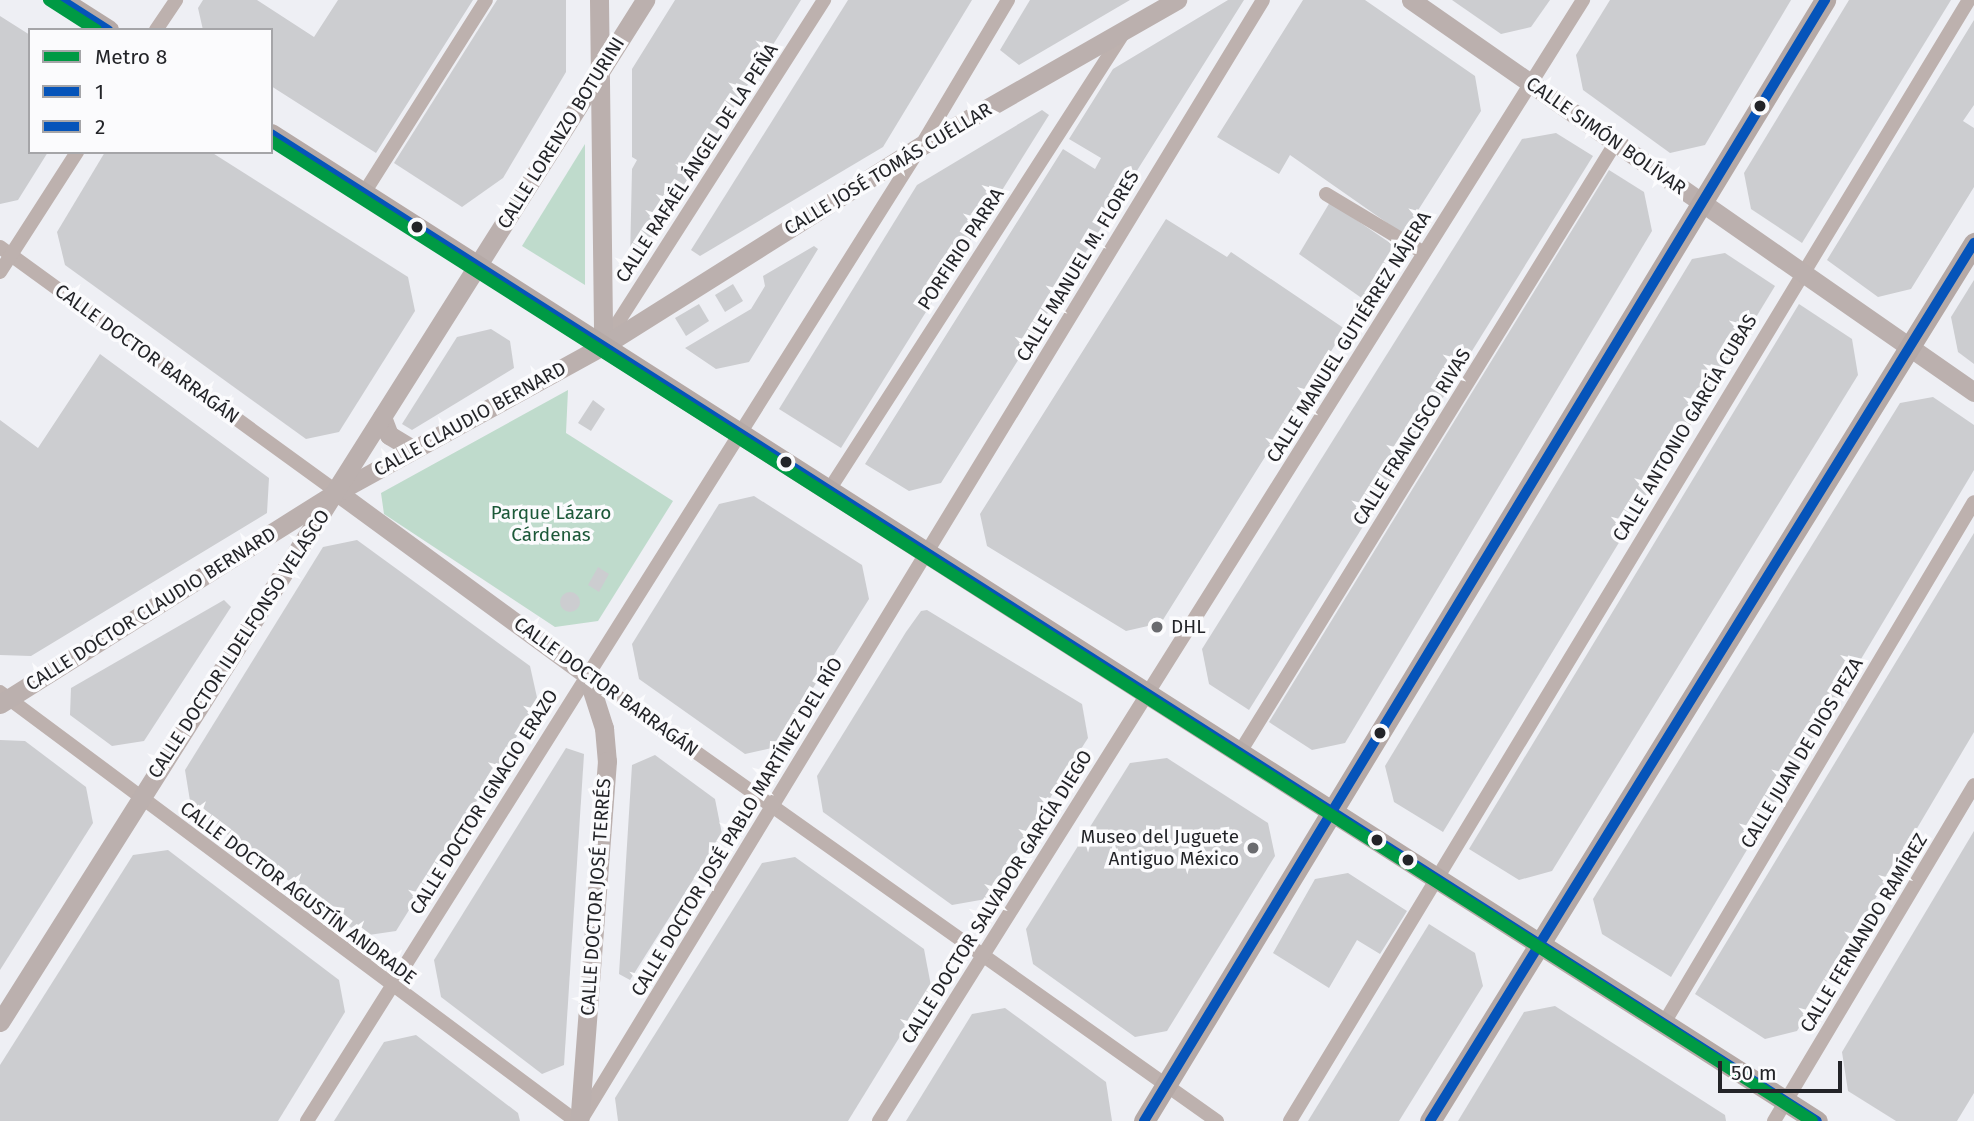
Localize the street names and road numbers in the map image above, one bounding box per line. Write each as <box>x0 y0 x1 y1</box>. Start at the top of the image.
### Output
street label: CALLE LORENZO BOTURINI <box>493 33 629 233</box>
street label: CALLE RAFAÉL ÁNGEL DE LA PEÑA <box>611 39 783 287</box>
street label: CALLE SIMÓN BOLÍVAR <box>1522 72 1690 200</box>
street label: CALLE JOSÉ TOMÁS CUÉLLAR <box>780 98 996 240</box>
street label: CALLE MANUEL M. FLORES <box>1012 166 1144 366</box>
street label: PORFIRIO PARRA <box>913 184 1009 314</box>
street label: CALLE MANUEL GUTIÉRREZ NÁJERA <box>1262 207 1436 467</box>
street label: CALLE DOCTOR BARRAGÁN <box>50 279 244 429</box>
street label: CALLE ANTONIO GARCÍA CUBAS <box>1608 310 1762 546</box>
street label: CALLE FRANCISCO RIVAS <box>1348 344 1476 530</box>
street label: CALLE CLAUDIO BERNARD <box>370 357 570 481</box>
street label: CALLE DOCTOR ILDELFONSO VELASCO <box>143 505 335 783</box>
street label: CALLE DOCTOR CLAUDIO BERNARD <box>22 522 280 696</box>
street label: CALLE DOCTOR BARRAGÁN <box>509 612 703 762</box>
street label: CALLE DOCTOR JOSÉ PABLO MARTÍNEZ DEL RÍO <box>626 653 848 1001</box>
street label: CALLE JUAN DE DIOS PEZA <box>1736 654 1868 852</box>
street label: CALLE DOCTOR IGNACIO ERAZO <box>405 685 563 919</box>
street label: CALLE DOCTOR SALVADOR GARCÍA DIEGO <box>897 746 1097 1048</box>
street label: CALLE DOCTOR JOSÉ TERRÉS <box>576 777 616 1017</box>
street label: CALLE DOCTOR AGUSTÍN ANDRADE <box>175 797 421 989</box>
street label: CALLE FERNANDO RAMÍREZ <box>1795 829 1933 1037</box>

